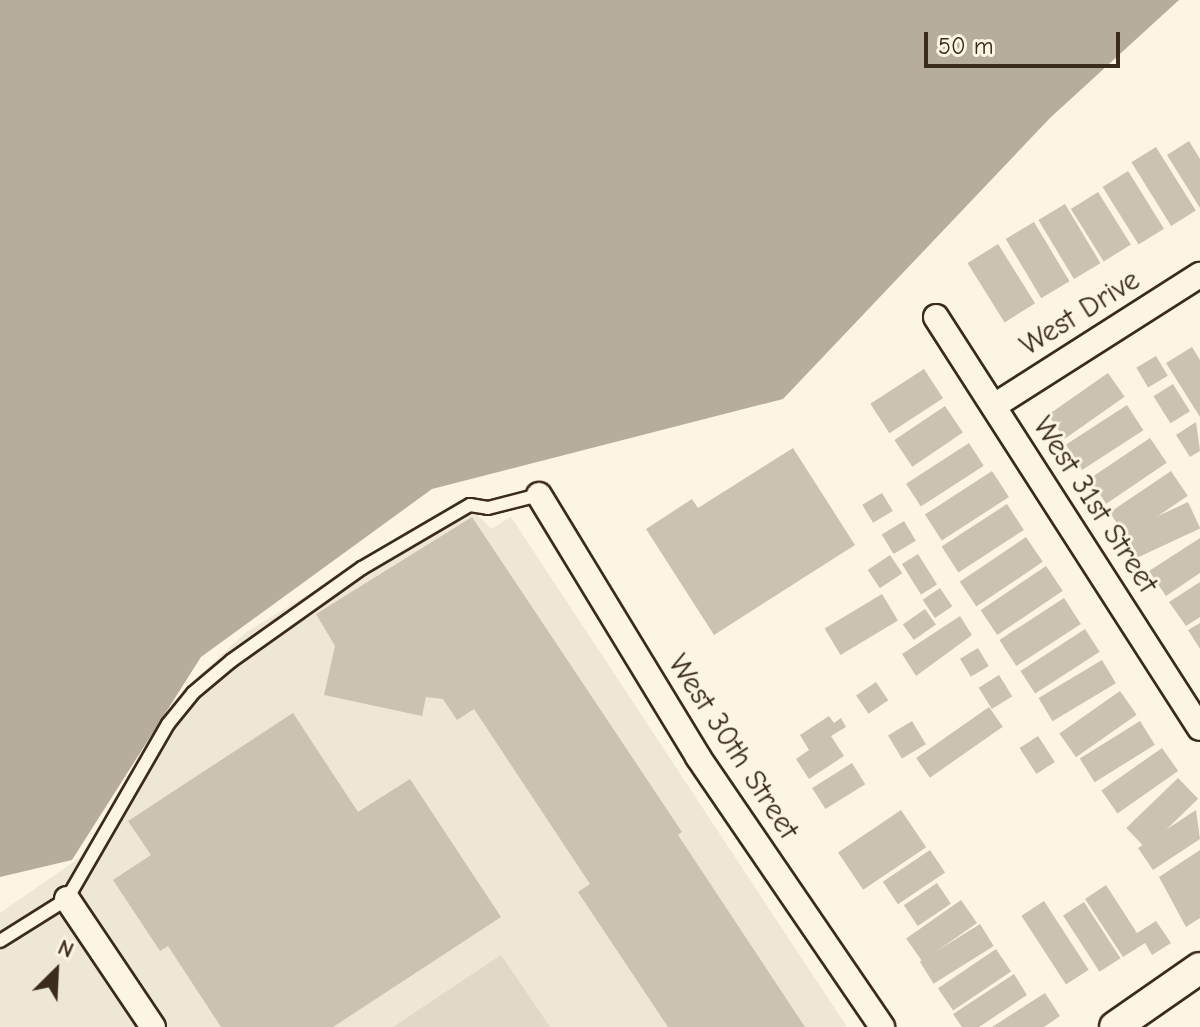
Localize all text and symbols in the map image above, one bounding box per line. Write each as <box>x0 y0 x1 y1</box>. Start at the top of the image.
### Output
scale bar <box>928 16 1124 66</box>
text: 50 m <box>938 32 994 60</box>
street label: West Drive <box>1013 262 1147 364</box>
street label: West 31st Street <box>1025 410 1165 600</box>
street label: West 30th Street <box>660 648 806 846</box>
north arrow <box>16 931 96 1011</box>
text: N <box>54 934 78 964</box>

